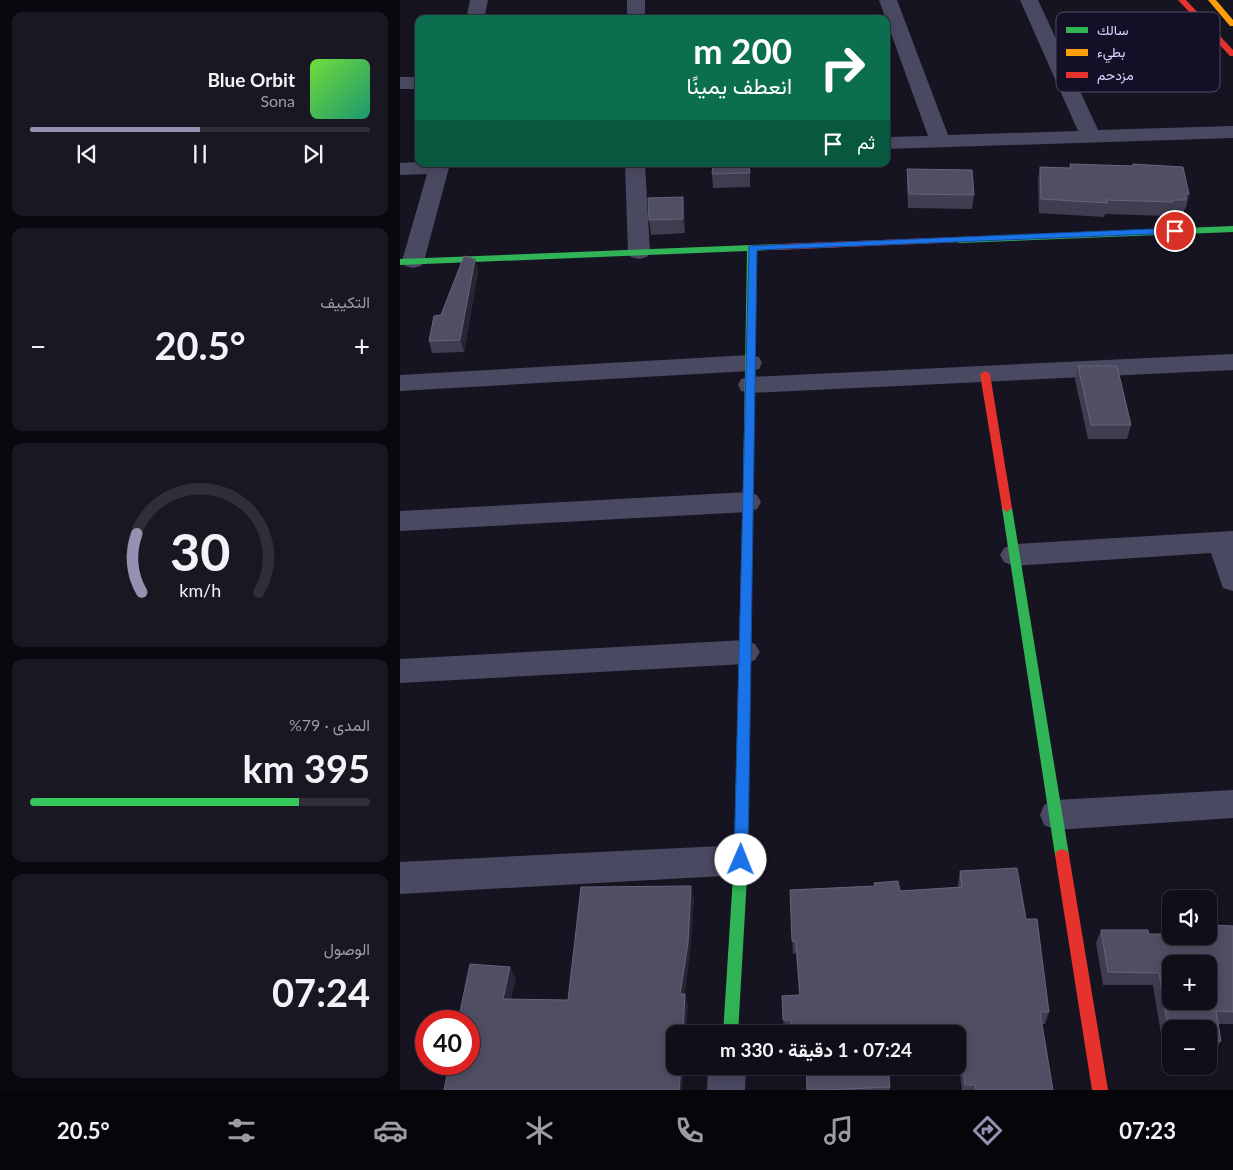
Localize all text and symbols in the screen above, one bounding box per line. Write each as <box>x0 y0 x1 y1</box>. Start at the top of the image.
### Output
legend <box>1056 12 1220 92</box>
text: سالك <box>1097 21 1128 38</box>
text: 200 m <box>693 29 792 71</box>
icon: right <box>810 35 875 100</box>
text: بطيء <box>1097 43 1125 64</box>
text: مزدحم <box>1097 66 1134 84</box>
text: Blue Orbit <box>207 68 295 91</box>
text: انعطف يمينًا <box>686 72 792 99</box>
text: Sona <box>260 91 295 110</box>
icon: arrive <box>819 130 847 158</box>
text: ثم <box>857 130 875 153</box>
icon: previous <box>73 140 101 168</box>
icon: pause <box>186 140 214 168</box>
icon: next <box>299 140 327 168</box>
pin <box>1154 210 1196 252</box>
icon: arrive <box>1161 217 1189 245</box>
text: التكييف <box>320 292 370 311</box>
text: 20.5° <box>155 322 245 368</box>
text: − <box>30 329 46 363</box>
text: + <box>354 329 370 363</box>
text: 30 <box>170 520 230 582</box>
text: km/h <box>179 579 221 601</box>
text: المدى · 79% <box>289 715 370 734</box>
text: 395 km <box>243 745 370 791</box>
position arrow <box>714 833 766 885</box>
map controls <box>1162 890 1217 1075</box>
button: sound <box>1162 890 1217 945</box>
text: الوصول <box>324 939 370 958</box>
button: + <box>1162 955 1217 1010</box>
text: 07:24 <box>272 969 370 1015</box>
speed limit sign: 40 <box>415 1010 480 1075</box>
button: − <box>1162 1020 1217 1075</box>
text: 07:24 · 1 دقيقة · 330 m <box>720 1038 912 1061</box>
icon: filters <box>224 1113 259 1148</box>
icon: car <box>373 1113 408 1148</box>
icon: climate <box>522 1113 557 1148</box>
icon: phone <box>672 1113 707 1148</box>
icon: music <box>821 1113 856 1148</box>
icon: directions <box>970 1113 1005 1148</box>
text: 20.5° <box>57 1117 110 1144</box>
text: 07:23 <box>1119 1117 1176 1144</box>

